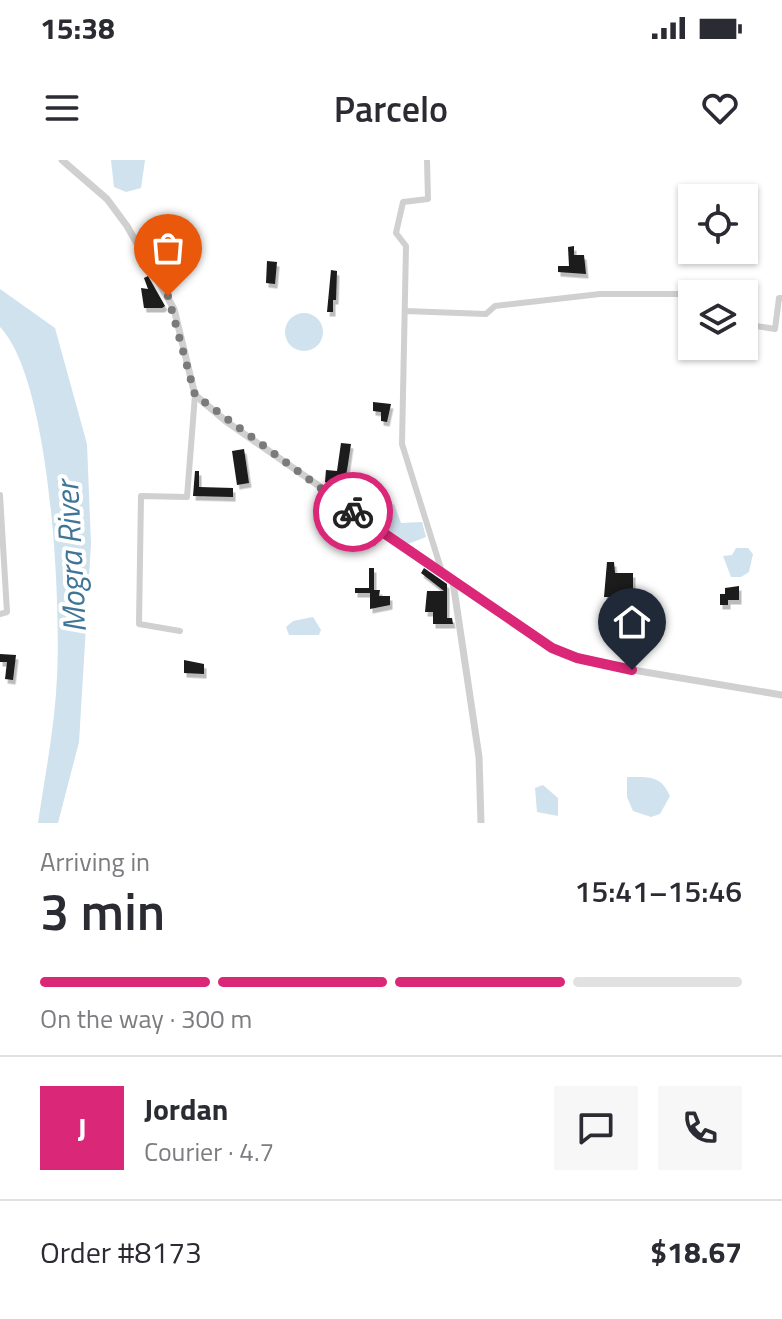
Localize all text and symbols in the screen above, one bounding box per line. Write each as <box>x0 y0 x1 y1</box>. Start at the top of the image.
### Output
text: 15:38 <box>40 5 115 51</box>
text: Parcelo <box>334 81 448 136</box>
icon: menu <box>40 86 84 130</box>
icon: heart <box>698 86 742 130</box>
map controls <box>678 184 758 360</box>
button: locate <box>678 184 758 264</box>
pin <box>134 214 202 296</box>
icon: bag <box>146 226 190 270</box>
button: layers <box>678 280 758 360</box>
courier <box>313 472 393 552</box>
water label: Mogra River <box>42 476 98 634</box>
icon: bike <box>331 490 375 534</box>
pin <box>598 588 666 670</box>
icon: home <box>610 600 654 644</box>
text: Arriving in <box>40 842 150 881</box>
text: 15:41–15:46 <box>575 868 742 914</box>
text: 3 min <box>40 871 165 950</box>
text: On the way · 300 m <box>40 999 252 1038</box>
text: Jordan <box>144 1086 228 1132</box>
button: chat <box>554 1086 638 1170</box>
button: phone <box>658 1086 742 1170</box>
text: J <box>77 1105 87 1151</box>
text: Courier · 4.7 <box>144 1132 274 1171</box>
text: Order #8173 <box>40 1229 202 1275</box>
text: $18.67 <box>650 1229 742 1275</box>

